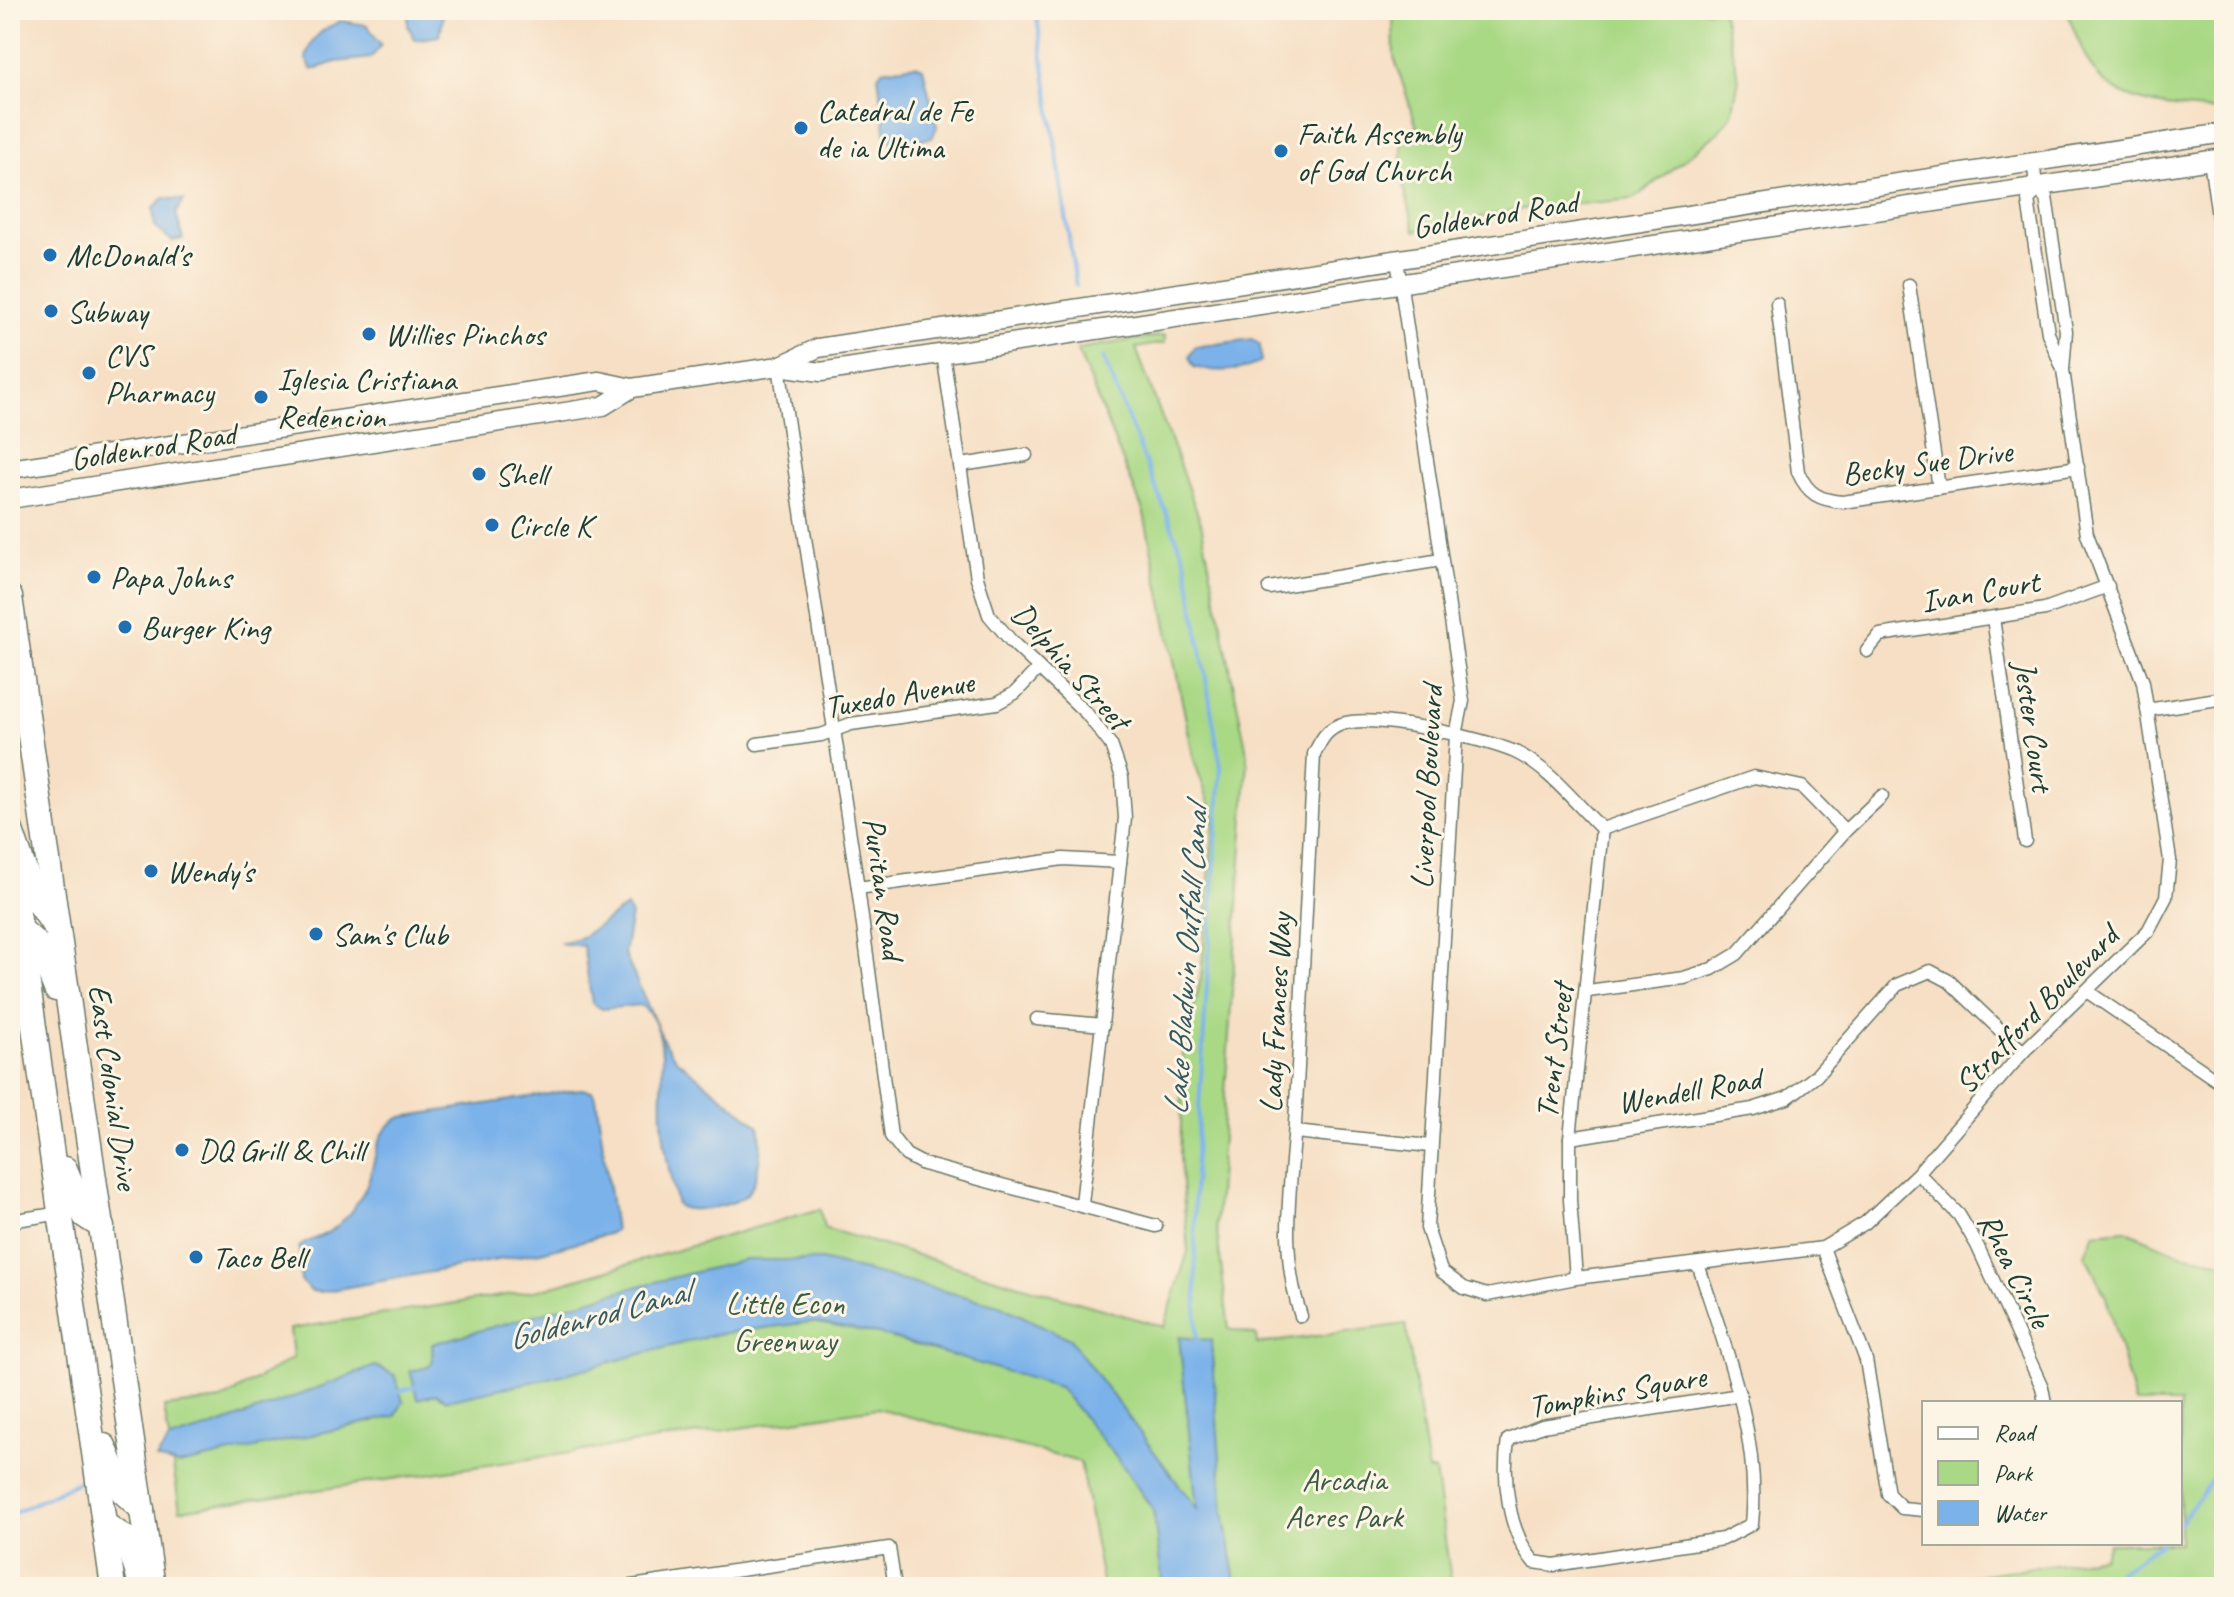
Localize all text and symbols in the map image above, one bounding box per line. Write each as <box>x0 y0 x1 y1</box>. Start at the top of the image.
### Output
place label: Catedral de Fe de ia Ultima <box>817 90 975 168</box>
place label: Faith Assembly of God Church <box>1297 113 1464 191</box>
marker: Catedral de Fe de ia Ultima <box>792 119 810 137</box>
marker: Faith Assembly of God Church <box>1272 142 1290 160</box>
street label: Goldenrod Road <box>1410 181 1585 248</box>
place label: McDonald's <box>66 235 193 276</box>
marker: McDonald's <box>41 246 59 264</box>
place label: Subway <box>67 291 151 332</box>
marker: Subway <box>42 302 60 320</box>
place label: Willies Pinchos <box>385 314 547 355</box>
marker: Willies Pinchos <box>360 325 378 343</box>
place label: CVS Pharmacy <box>105 335 216 413</box>
place label: Iglesia Cristiana Redencion <box>277 359 458 437</box>
marker: CVS Pharmacy <box>80 364 98 382</box>
marker: Iglesia Cristiana Redencion <box>252 388 270 406</box>
street label: Goldenrod Road <box>68 413 243 480</box>
street label: Becky Sue Drive <box>1839 430 2017 495</box>
place label: Shell <box>495 454 553 495</box>
marker: Shell <box>470 465 488 483</box>
place label: Circle K <box>508 505 597 546</box>
marker: Circle K <box>483 516 501 534</box>
place label: Papa Johns <box>110 557 234 598</box>
street label: Ivan Court <box>1918 560 2046 622</box>
marker: Papa Johns <box>85 568 103 586</box>
street label: Delphia Street <box>1002 594 1142 742</box>
place label: Burger King <box>141 607 272 648</box>
marker: Burger King <box>116 618 134 636</box>
street label: Jester Court <box>2004 656 2063 797</box>
street label: Tuxedo Avenue <box>821 661 979 728</box>
street label: Liverpool Boulevard <box>1401 679 1453 890</box>
water label: Lake Bladwin Outfall Canal <box>1153 794 1219 1117</box>
street label: Puritan Road <box>853 815 914 966</box>
place label: Wendy's <box>167 851 256 892</box>
marker: Wendy's <box>142 862 160 880</box>
street label: Lady Frances Way <box>1250 909 1301 1114</box>
street label: Stratford Boulevard <box>1946 913 2130 1102</box>
place label: Sam's Club <box>332 914 450 955</box>
marker: Sam's Club <box>307 925 325 943</box>
street label: Trent Street <box>1526 977 1584 1121</box>
street label: East Colonial Drive <box>79 982 149 1195</box>
street label: Wendell Road <box>1614 1057 1769 1123</box>
place label: DQ Grill & Chill <box>198 1130 370 1171</box>
marker: DQ Grill & Chill <box>173 1141 191 1159</box>
street label: Rhea Circle <box>1968 1206 2062 1337</box>
place label: Taco Bell <box>212 1237 311 1278</box>
marker: Taco Bell <box>187 1248 205 1266</box>
water label: Goldenrod Canal <box>503 1267 704 1359</box>
park label: Little Econ Greenway <box>726 1283 845 1361</box>
street label: Tompkins Square <box>1525 1355 1711 1427</box>
legend <box>1922 1401 2182 1545</box>
text: Road <box>1994 1418 2038 1448</box>
text: Park <box>1994 1458 2034 1488</box>
park label: Arcadia Acres Park <box>1285 1459 1405 1537</box>
text: Water <box>1994 1498 2049 1528</box>

